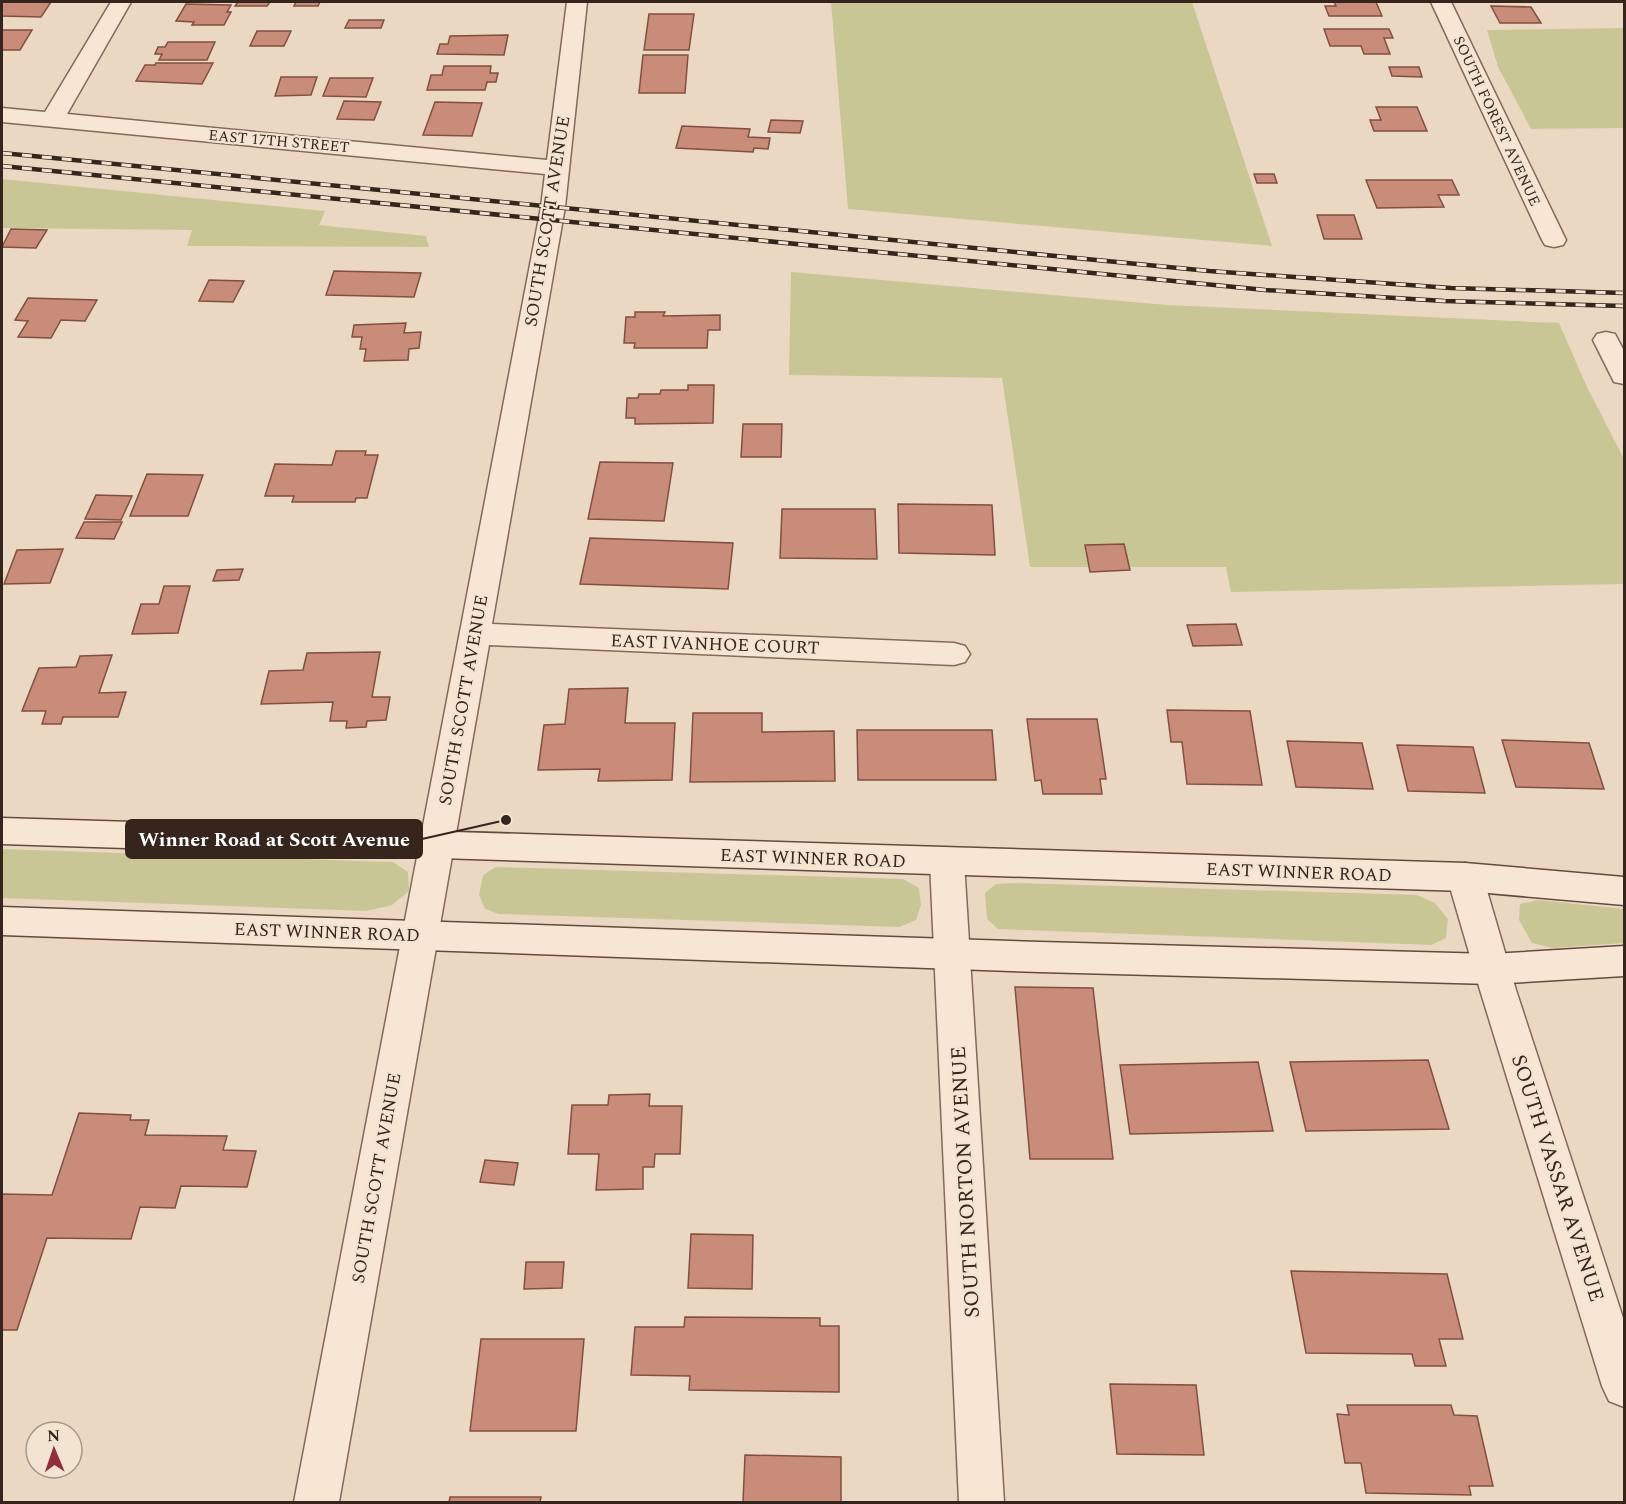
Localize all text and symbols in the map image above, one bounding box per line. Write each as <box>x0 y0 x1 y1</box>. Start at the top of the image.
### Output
street label: SOUTH FOREST AVENUE <box>1447 32 1546 210</box>
street label: SOUTH SCOTT AVENUE <box>517 114 578 328</box>
street label: EAST 17TH STREET <box>207 124 350 159</box>
street label: SOUTH SCOTT AVENUE <box>432 593 495 807</box>
street label: EAST IVANHOE COURT <box>610 627 820 662</box>
callout: Winner Road at Scott Avenue <box>126 820 422 858</box>
text: Winner Road at Scott Avenue <box>138 825 410 855</box>
street label: EAST WINNER ROAD <box>720 842 906 875</box>
street label: EAST WINNER ROAD <box>1206 856 1392 889</box>
street label: EAST WINNER ROAD <box>234 916 420 949</box>
street label: SOUTH NORTON AVENUE <box>943 1045 989 1319</box>
street label: SOUTH VASSAR AVENUE <box>1502 1051 1612 1306</box>
street label: SOUTH SCOTT AVENUE <box>345 1071 408 1285</box>
north arrow <box>24 1420 84 1480</box>
text: N <box>47 1424 60 1448</box>

